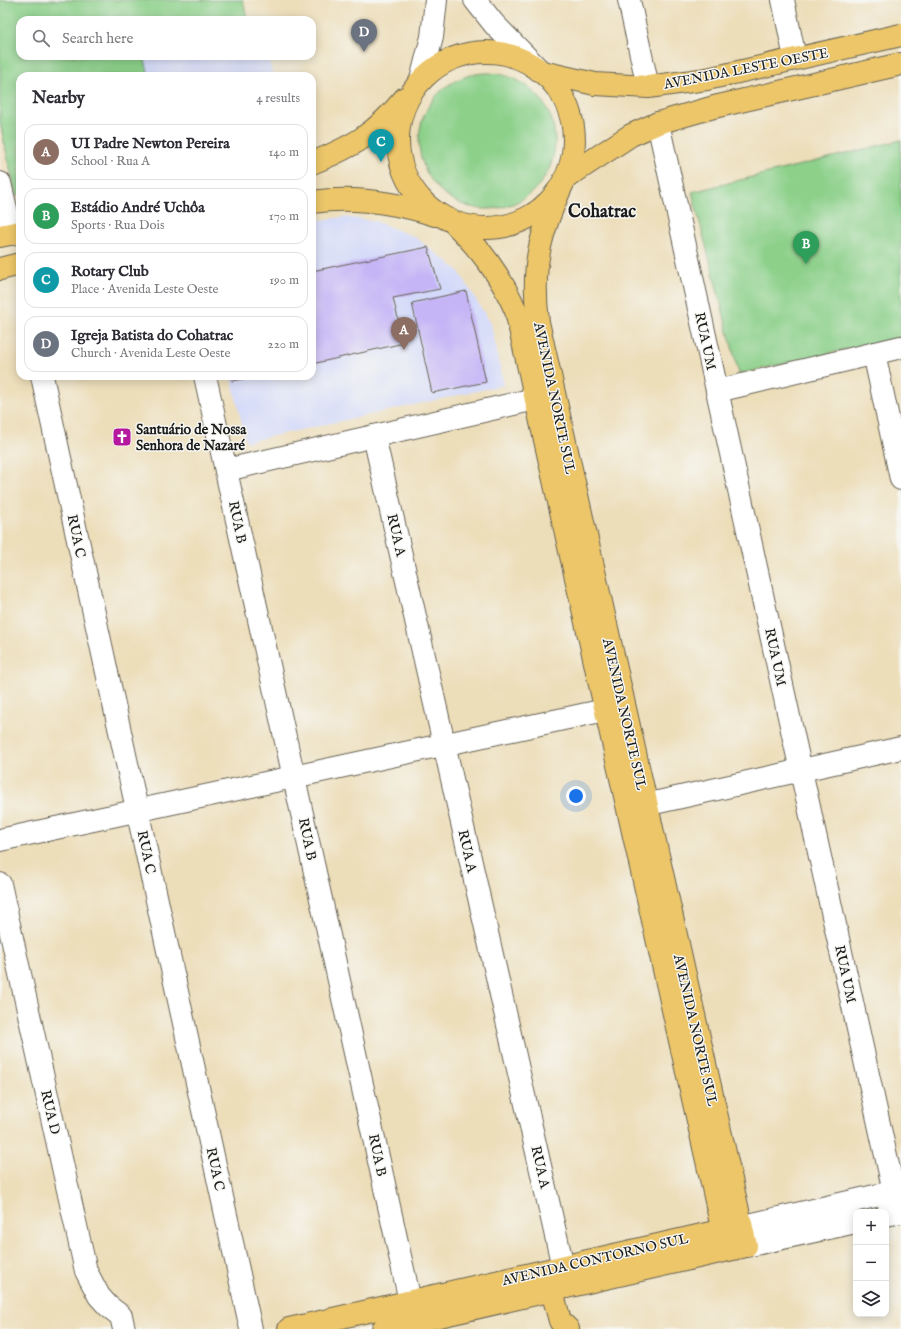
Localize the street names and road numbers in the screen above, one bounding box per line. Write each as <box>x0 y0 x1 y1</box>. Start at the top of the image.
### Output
street label: AVENIDA LESTE OESTE <box>661 44 830 94</box>
street label: RUA UM <box>690 311 720 372</box>
street label: AVENIDA NORTE SUL <box>529 320 579 476</box>
street label: RUA B <box>224 499 250 545</box>
street label: RUA A <box>382 512 410 559</box>
street label: RUA C <box>63 513 89 560</box>
street label: RUA UM <box>760 627 790 688</box>
street label: AVENIDA NORTE SUL <box>598 636 650 792</box>
street label: RUA B <box>294 816 320 862</box>
street label: RUA A <box>453 828 481 875</box>
street label: RUA C <box>133 829 159 876</box>
street label: RUA UM <box>830 944 860 1005</box>
street label: AVENIDA NORTE SUL <box>669 952 721 1108</box>
street label: RUA D <box>36 1088 64 1136</box>
street label: RUA B <box>364 1132 390 1178</box>
street label: RUA A <box>526 1144 554 1191</box>
street label: RUA C <box>202 1146 228 1193</box>
street label: AVENIDA CONTORNO SUL <box>499 1230 690 1290</box>

